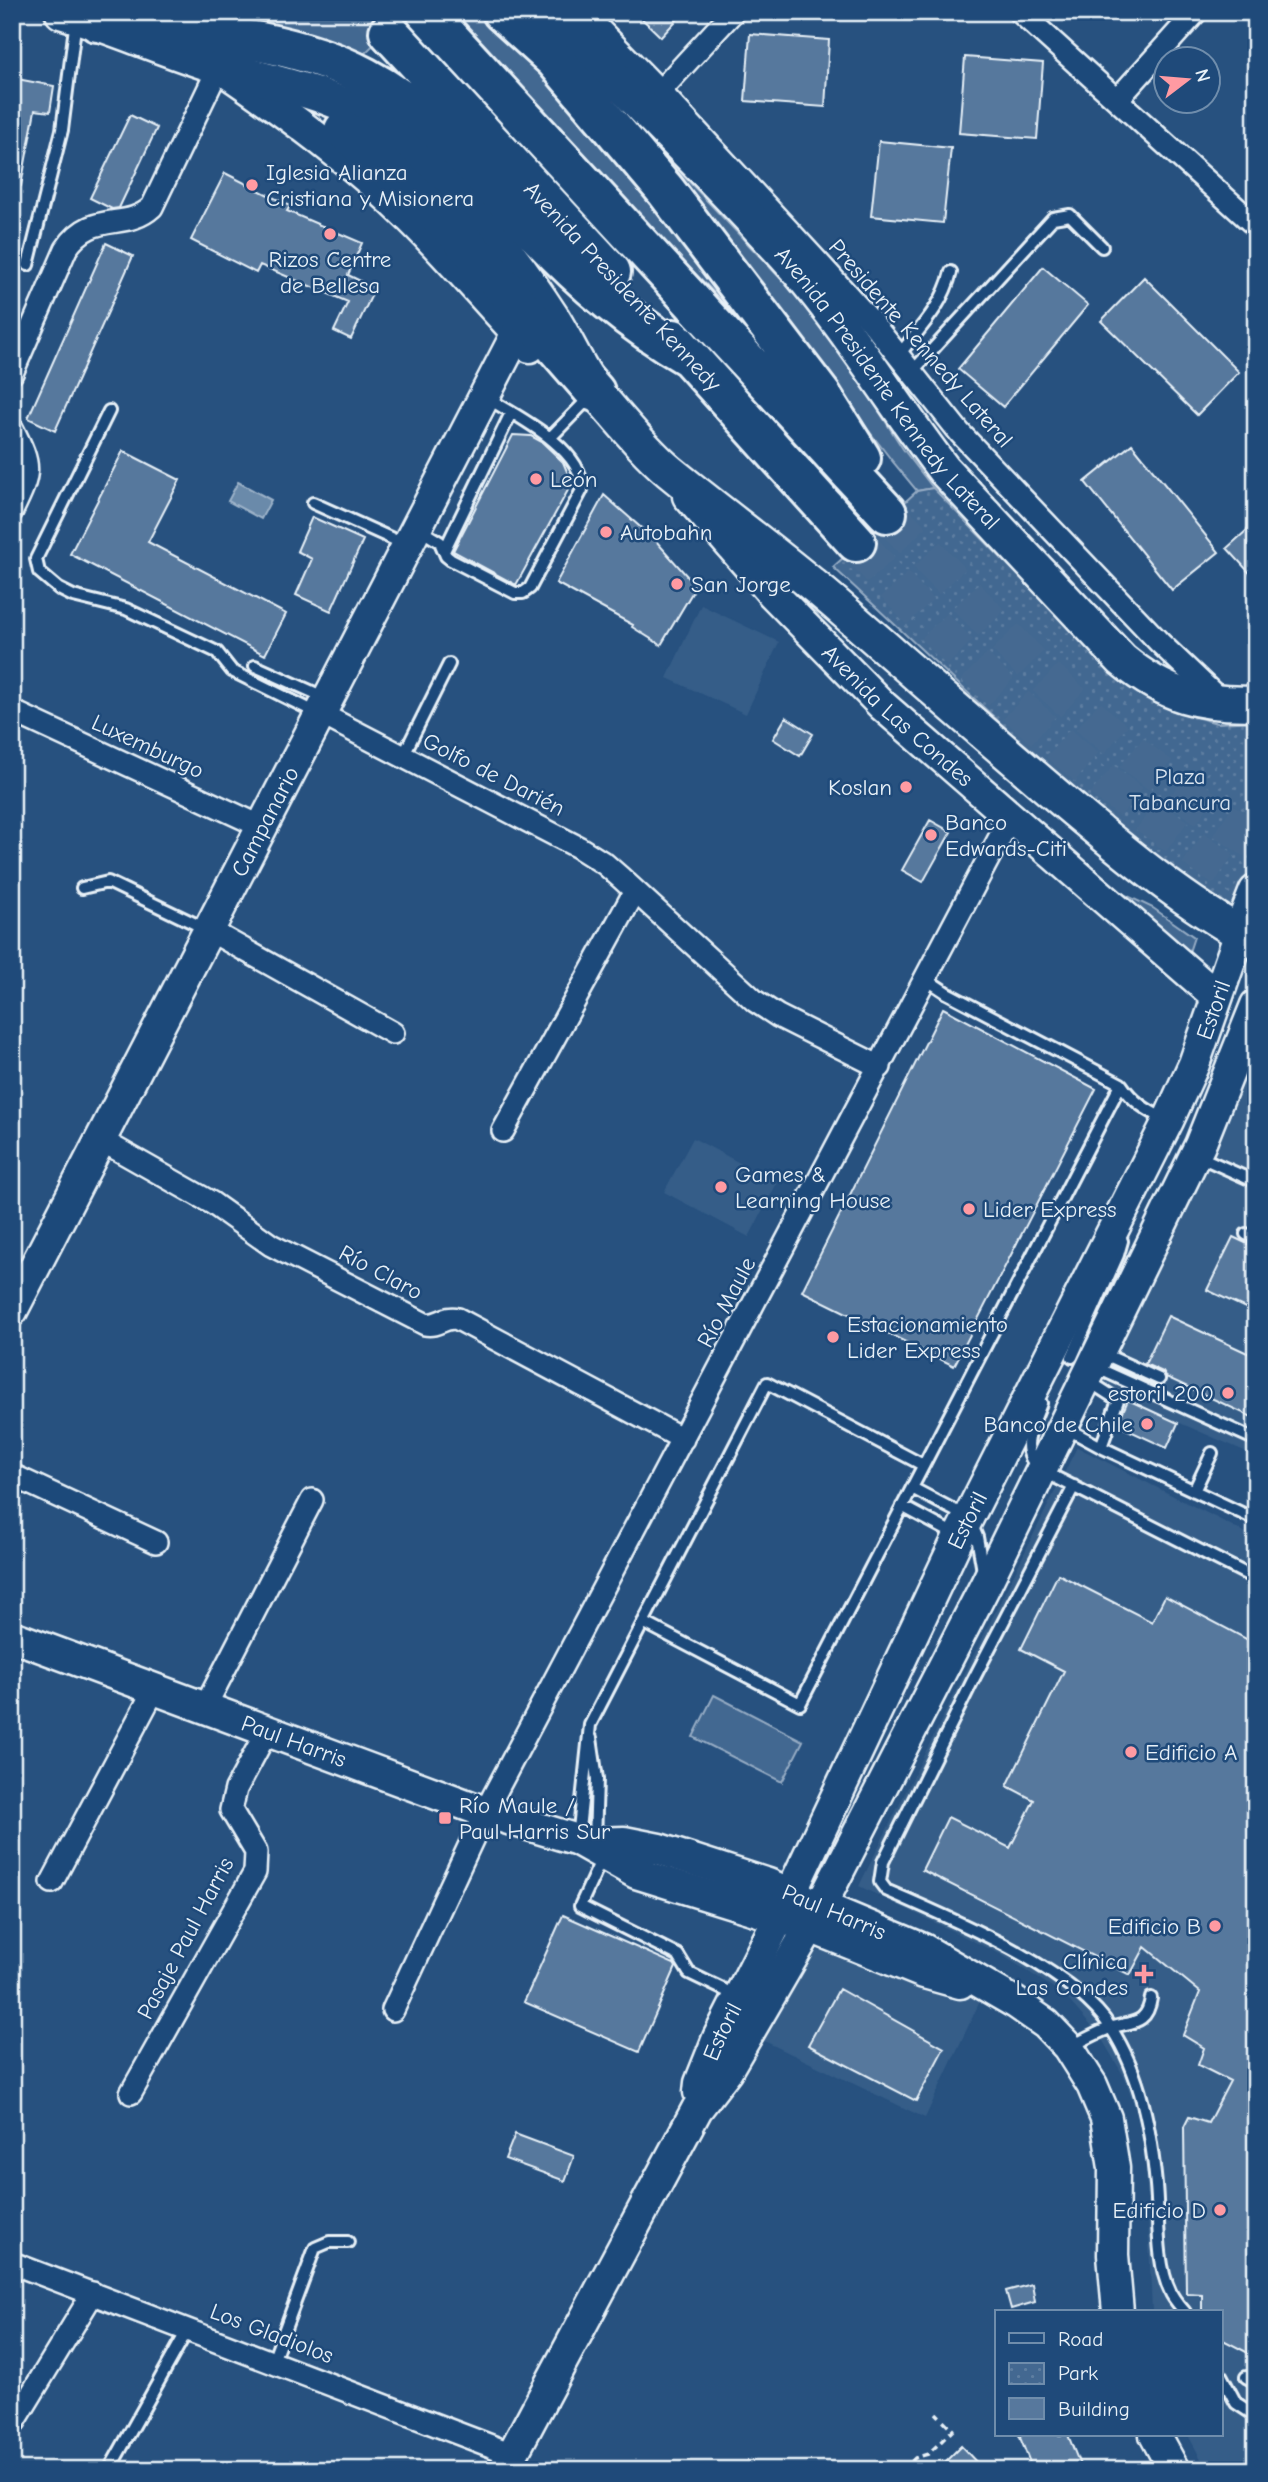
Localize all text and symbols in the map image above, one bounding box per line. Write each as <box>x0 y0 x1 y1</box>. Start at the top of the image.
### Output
north arrow <box>1152 46 1222 116</box>
text: N <box>1190 67 1215 85</box>
place label: Iglesia Alianza Cristiana y Misionera <box>266 159 474 212</box>
street label: Avenida Presidente Kennedy <box>518 176 727 397</box>
marker: Iglesia Alianza Cristiana y Misionera <box>244 177 260 193</box>
marker: Rizos Centre de Bellesa <box>322 226 338 242</box>
street label: Presidente Kennedy Lateral <box>823 234 1018 453</box>
street label: Avenida Presidente Kennedy Lateral <box>769 241 1005 535</box>
place label: Rizos Centre de Bellesa <box>269 246 391 299</box>
place label: León <box>550 466 598 493</box>
marker: León <box>528 471 544 487</box>
place label: Autobahn <box>620 519 712 546</box>
marker: Autobahn <box>598 524 614 540</box>
place label: San Jorge <box>691 571 791 598</box>
marker: San Jorge <box>669 576 685 592</box>
street label: Avenida Las Condes <box>816 639 979 792</box>
street label: Luxemburgo <box>87 709 208 784</box>
street label: Golfo de Darién <box>418 727 569 822</box>
street label: Campanario <box>226 762 305 881</box>
park label: Plaza Tabancura <box>1129 763 1231 816</box>
place label: Koslan <box>828 774 892 801</box>
marker: Koslan <box>898 779 914 795</box>
place label: Banco Edwards-Citi <box>945 809 1067 862</box>
marker: Banco Edwards-Citi <box>923 827 939 843</box>
street label: Estoril <box>1191 977 1236 1043</box>
place label: Games & Learning House <box>735 1161 891 1214</box>
marker: Games & Learning House <box>713 1179 729 1195</box>
place label: Lider Express <box>983 1196 1117 1223</box>
marker: Lider Express <box>961 1201 977 1217</box>
street label: Río Claro <box>334 1239 427 1306</box>
street label: Río Maule <box>691 1253 761 1352</box>
place label: Estacionamiento Lider Express <box>847 1311 1008 1364</box>
marker: Estacionamiento Lider Express <box>825 1329 841 1345</box>
place label: estoril 200 <box>1108 1380 1214 1407</box>
marker: estoril 200 <box>1220 1385 1236 1401</box>
place label: Banco de Chile <box>984 1411 1133 1438</box>
marker: Banco de Chile <box>1139 1416 1155 1432</box>
street label: Estoril <box>942 1487 993 1554</box>
street label: Paul Harris <box>238 1710 350 1773</box>
place label: Edificio A <box>1145 1739 1237 1766</box>
marker: Edificio A <box>1123 1744 1139 1760</box>
place label: Río Maule / Paul Harris Sur <box>459 1792 611 1845</box>
marker: Río Maule / Paul Harris Sur <box>437 1810 453 1826</box>
street label: Pasaje Paul Harris <box>131 1853 240 2024</box>
street label: Paul Harris <box>778 1879 890 1946</box>
place label: Edificio B <box>1108 1913 1201 1940</box>
marker: Edificio B <box>1207 1918 1223 1934</box>
place label: Clínica Las Condes <box>1015 1948 1128 2001</box>
marker: Clínica Las Condes <box>1134 1964 1154 1984</box>
street label: Estoril <box>697 1998 748 2065</box>
place label: Edificio D <box>1112 2197 1206 2224</box>
marker: Edificio D <box>1212 2202 1228 2218</box>
street label: Los Gladiolos <box>206 2298 337 2369</box>
legend <box>995 2310 1222 2436</box>
text: Road <box>1058 2327 1103 2351</box>
text: Park <box>1058 2361 1098 2385</box>
text: Building <box>1058 2397 1130 2421</box>

